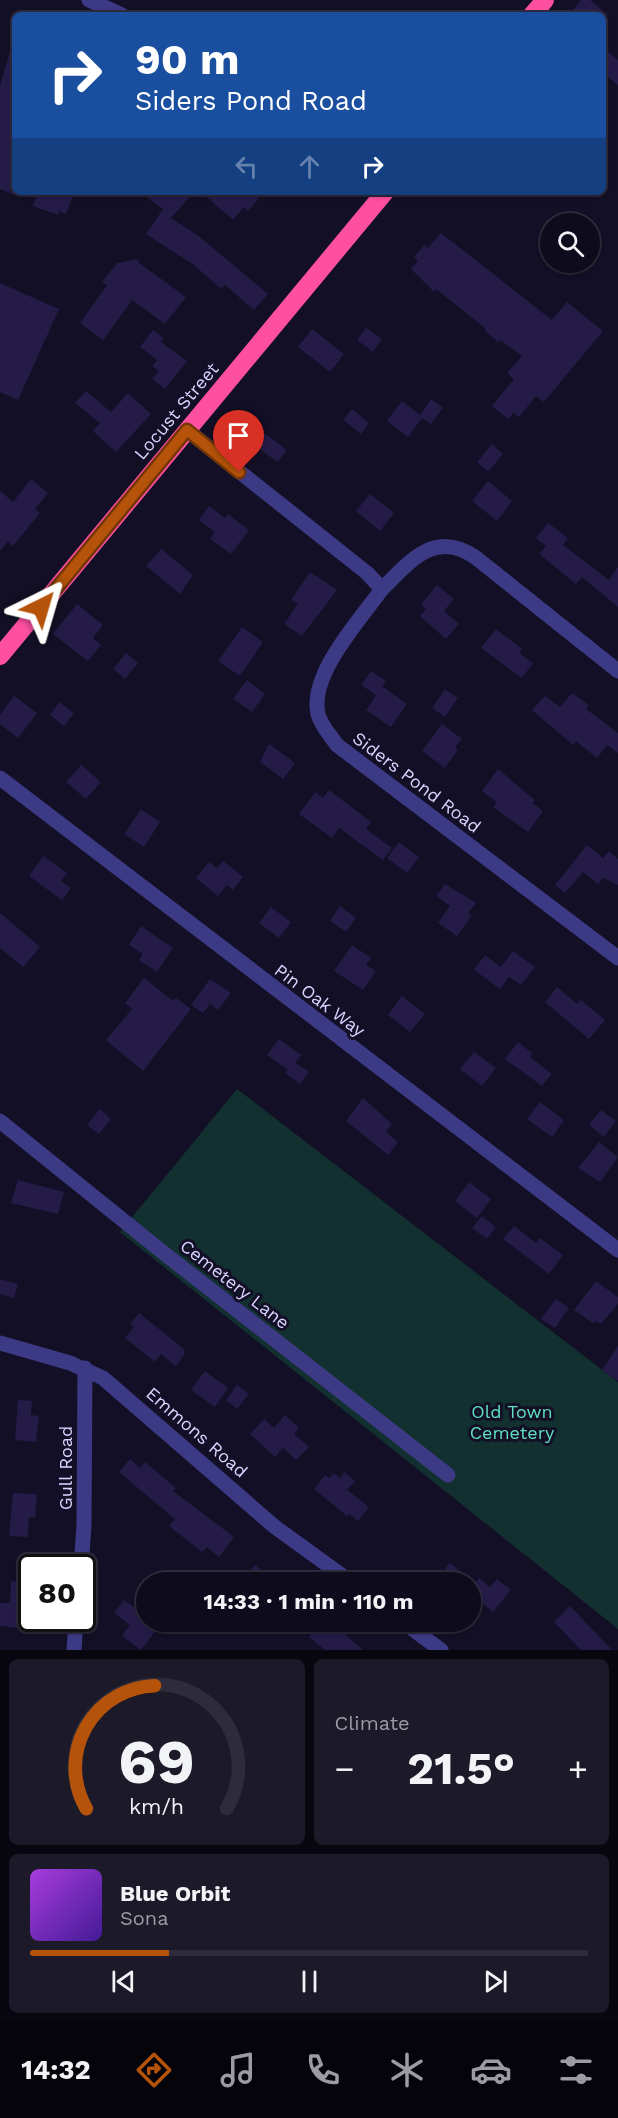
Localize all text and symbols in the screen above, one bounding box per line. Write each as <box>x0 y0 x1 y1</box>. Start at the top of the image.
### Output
text: 90 m <box>135 35 239 84</box>
icon: right <box>36 36 114 114</box>
text: Siders Pond Road <box>135 85 367 117</box>
icon: left <box>230 150 263 183</box>
icon: ahead <box>293 150 326 183</box>
icon: right <box>356 150 389 183</box>
map controls <box>540 213 600 273</box>
button: search <box>540 213 600 273</box>
street label: Locust Street <box>129 358 223 464</box>
pin <box>213 410 264 472</box>
icon: arrive <box>222 419 255 452</box>
position arrow <box>9 575 73 639</box>
street label: Siders Pond Road <box>349 727 485 837</box>
street label: Pin Oak Way <box>271 959 370 1041</box>
street label: Cemetery Lane <box>176 1235 294 1333</box>
street label: Emmons Road <box>142 1382 252 1482</box>
park label: Old Town Cemetery <box>470 1401 555 1443</box>
street label: Gull Road <box>55 1426 76 1510</box>
speed limit sign: 80 <box>18 1554 96 1632</box>
text: 14:33 · 1 min · 110 m <box>204 1589 413 1614</box>
text: Climate <box>335 1711 410 1735</box>
text: 69 <box>118 1725 195 1798</box>
text: 21.5° <box>407 1742 515 1795</box>
text: − <box>335 1749 354 1788</box>
text: + <box>568 1749 588 1788</box>
text: km/h <box>129 1794 184 1819</box>
text: Blue Orbit <box>120 1881 230 1906</box>
text: Sona <box>120 1906 169 1930</box>
icon: previous <box>107 1965 140 1998</box>
icon: pause <box>293 1965 326 1998</box>
icon: next <box>479 1965 512 1998</box>
icon: directions <box>133 2049 175 2091</box>
icon: music <box>217 2049 259 2091</box>
icon: phone <box>302 2049 344 2091</box>
icon: climate <box>386 2049 428 2091</box>
icon: car <box>470 2049 512 2091</box>
icon: filters <box>555 2049 597 2091</box>
text: 14:32 <box>21 2054 91 2086</box>

